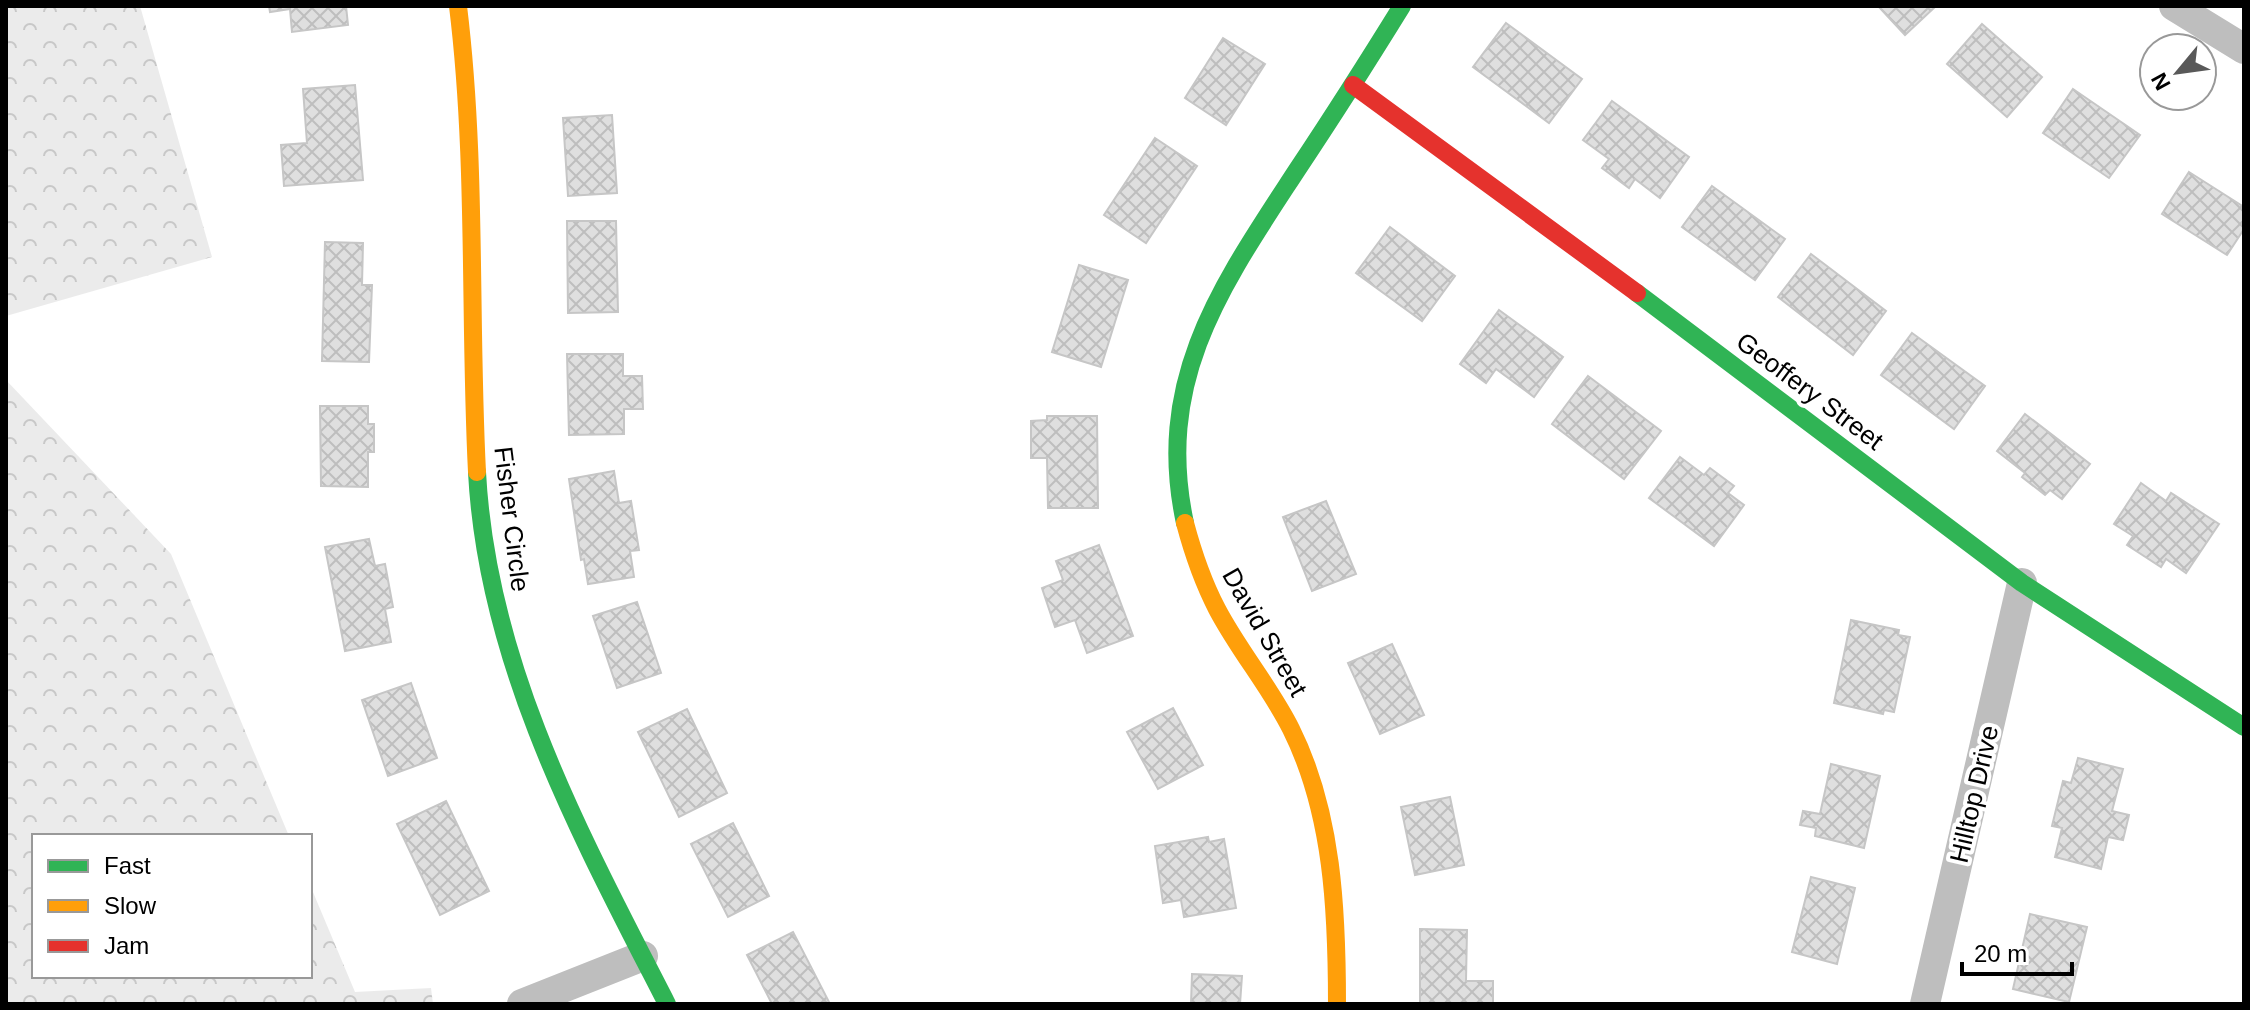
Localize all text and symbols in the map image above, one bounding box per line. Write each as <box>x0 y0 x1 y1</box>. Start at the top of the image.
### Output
north arrow <box>2138 32 2218 112</box>
text: N <box>2146 68 2176 94</box>
street label: Geoffery Street <box>1731 326 1890 456</box>
street label: Fisher Circle <box>488 445 536 593</box>
street label: David Street <box>1216 563 1314 702</box>
street label: Hilltop Drive <box>1944 722 2004 866</box>
legend <box>32 834 312 978</box>
text: Fast <box>104 852 151 879</box>
text: Slow <box>104 892 157 919</box>
scale bar <box>1962 926 2072 976</box>
text: Jam <box>104 932 149 959</box>
text: 20 m <box>1974 940 2027 967</box>

